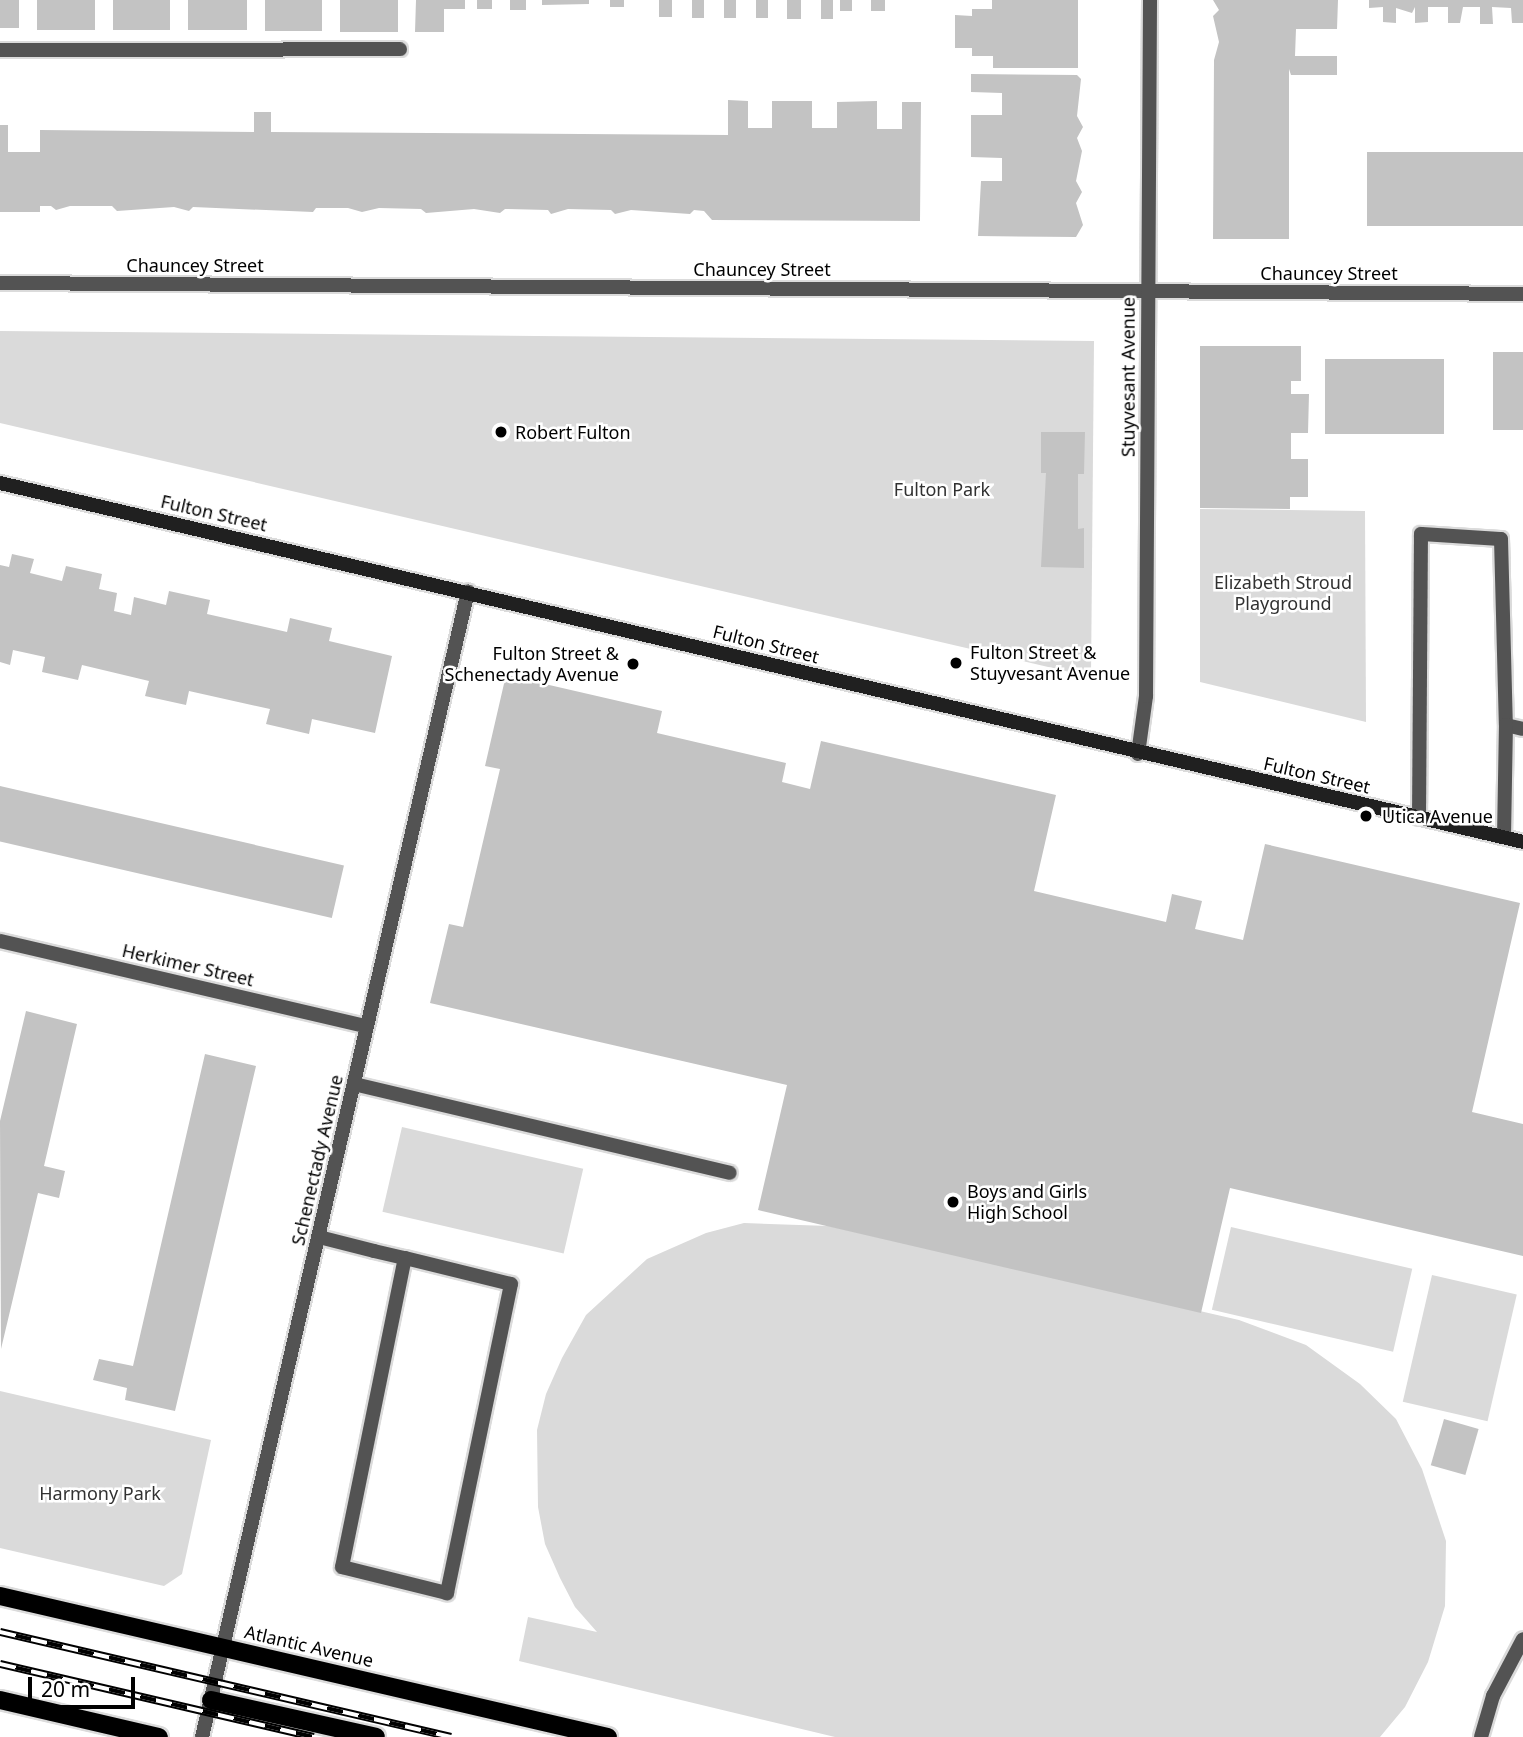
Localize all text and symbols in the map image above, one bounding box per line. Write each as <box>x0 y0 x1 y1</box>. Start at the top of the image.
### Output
street label: Chauncey Street <box>126 254 264 276</box>
street label: Chauncey Street <box>693 258 831 280</box>
street label: Chauncey Street <box>1260 262 1398 284</box>
street label: Stuyvesant Avenue <box>1117 297 1139 457</box>
place label: Robert Fulton <box>515 421 631 443</box>
marker: Robert Fulton <box>493 424 509 440</box>
park label: Fulton Park <box>894 478 990 500</box>
street label: Fulton Street <box>159 490 269 536</box>
park label: Elizabeth Stroud Playground <box>1214 572 1352 614</box>
street label: Fulton Street <box>711 620 821 668</box>
place label: Fulton Street & Stuyvesant Avenue <box>970 642 1130 684</box>
place label: Fulton Street & Schenectady Avenue <box>445 643 619 686</box>
marker: Fulton Street & Stuyvesant Avenue <box>948 655 964 671</box>
marker: Fulton Street & Schenectady Avenue <box>625 656 641 672</box>
street label: Fulton Street <box>1262 752 1372 798</box>
place label: Utica Avenue <box>1382 805 1493 827</box>
marker: Utica Avenue <box>1356 806 1376 826</box>
street label: Herkimer Street <box>120 939 256 991</box>
street label: Schenectady Avenue <box>287 1073 347 1247</box>
place label: Boys and Girls High School <box>967 1181 1087 1224</box>
marker: Boys and Girls High School <box>945 1194 961 1210</box>
park label: Harmony Park <box>39 1482 161 1504</box>
street label: Atlantic Avenue <box>242 1621 376 1671</box>
scale bar <box>32 1664 138 1708</box>
text: 20 m <box>41 1675 90 1703</box>

